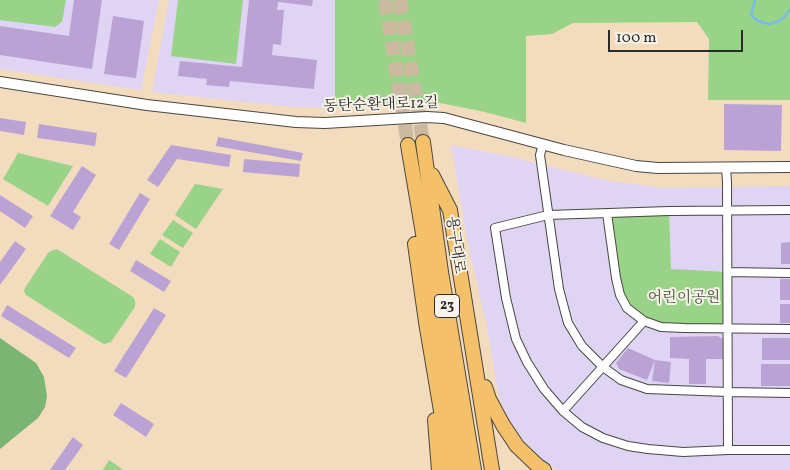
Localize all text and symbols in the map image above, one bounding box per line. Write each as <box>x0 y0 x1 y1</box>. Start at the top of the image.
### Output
scale bar <box>610 20 745 52</box>
text: 100 m <box>616 28 656 49</box>
street label: 동탄순환대로12길 <box>323 95 439 117</box>
street label: 용구대로 <box>441 215 467 275</box>
park label: 어린이공원 <box>648 290 720 308</box>
road number: 23 <box>434 294 460 318</box>

